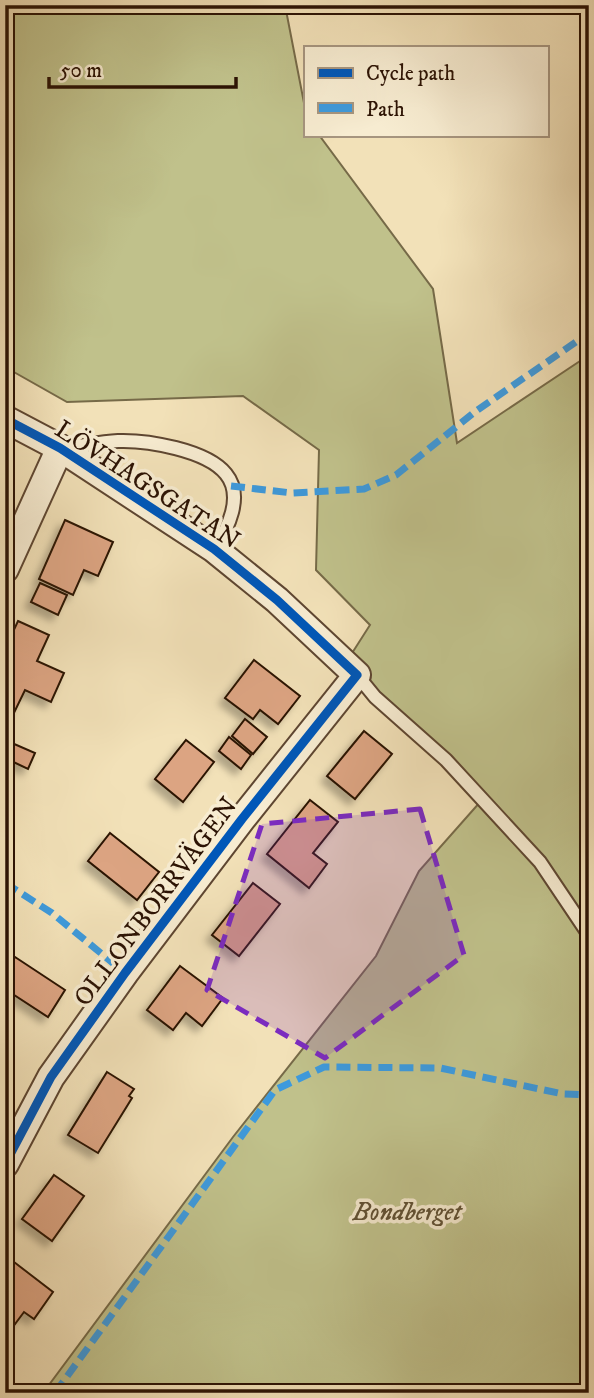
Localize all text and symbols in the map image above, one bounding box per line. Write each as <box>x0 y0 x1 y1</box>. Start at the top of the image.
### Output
scale bar <box>49 46 236 90</box>
legend <box>304 46 548 136</box>
text: 50 m <box>60 58 102 84</box>
text: Cycle path <box>366 61 455 87</box>
text: Path <box>366 97 405 123</box>
street label: LÖVHAGSGATAN <box>48 413 246 557</box>
street label: OLLONBORRVÄGEN <box>67 791 246 1013</box>
park label: Bondberget <box>352 1196 463 1229</box>

